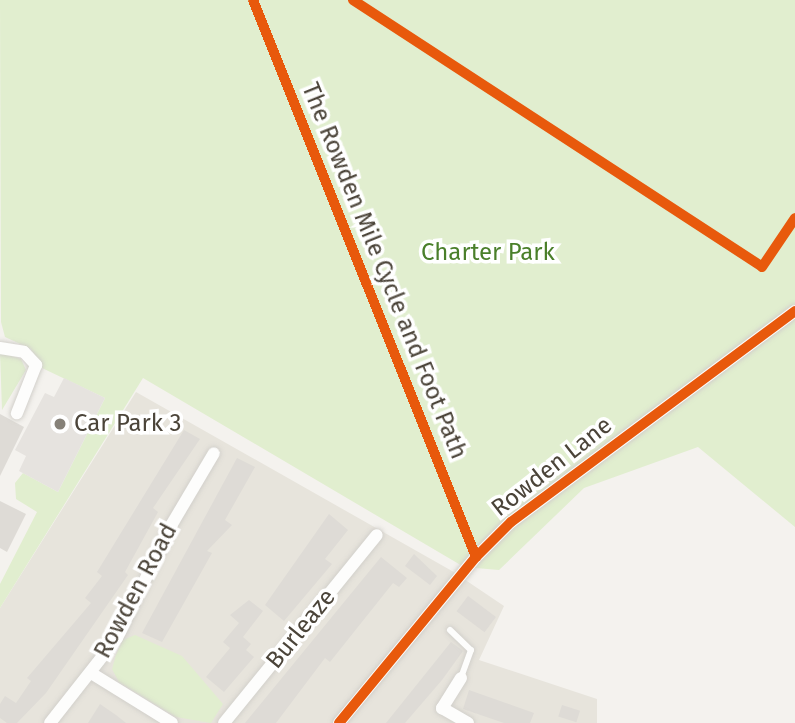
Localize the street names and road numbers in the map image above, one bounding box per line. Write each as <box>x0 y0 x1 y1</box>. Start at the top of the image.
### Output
street label: The Rowden Mile Cycle and Foot Path <box>295 79 473 463</box>
street label: Rowden Lane <box>486 411 618 523</box>
street label: Rowden Road <box>88 519 184 663</box>
street label: Burleaze <box>260 583 342 675</box>

